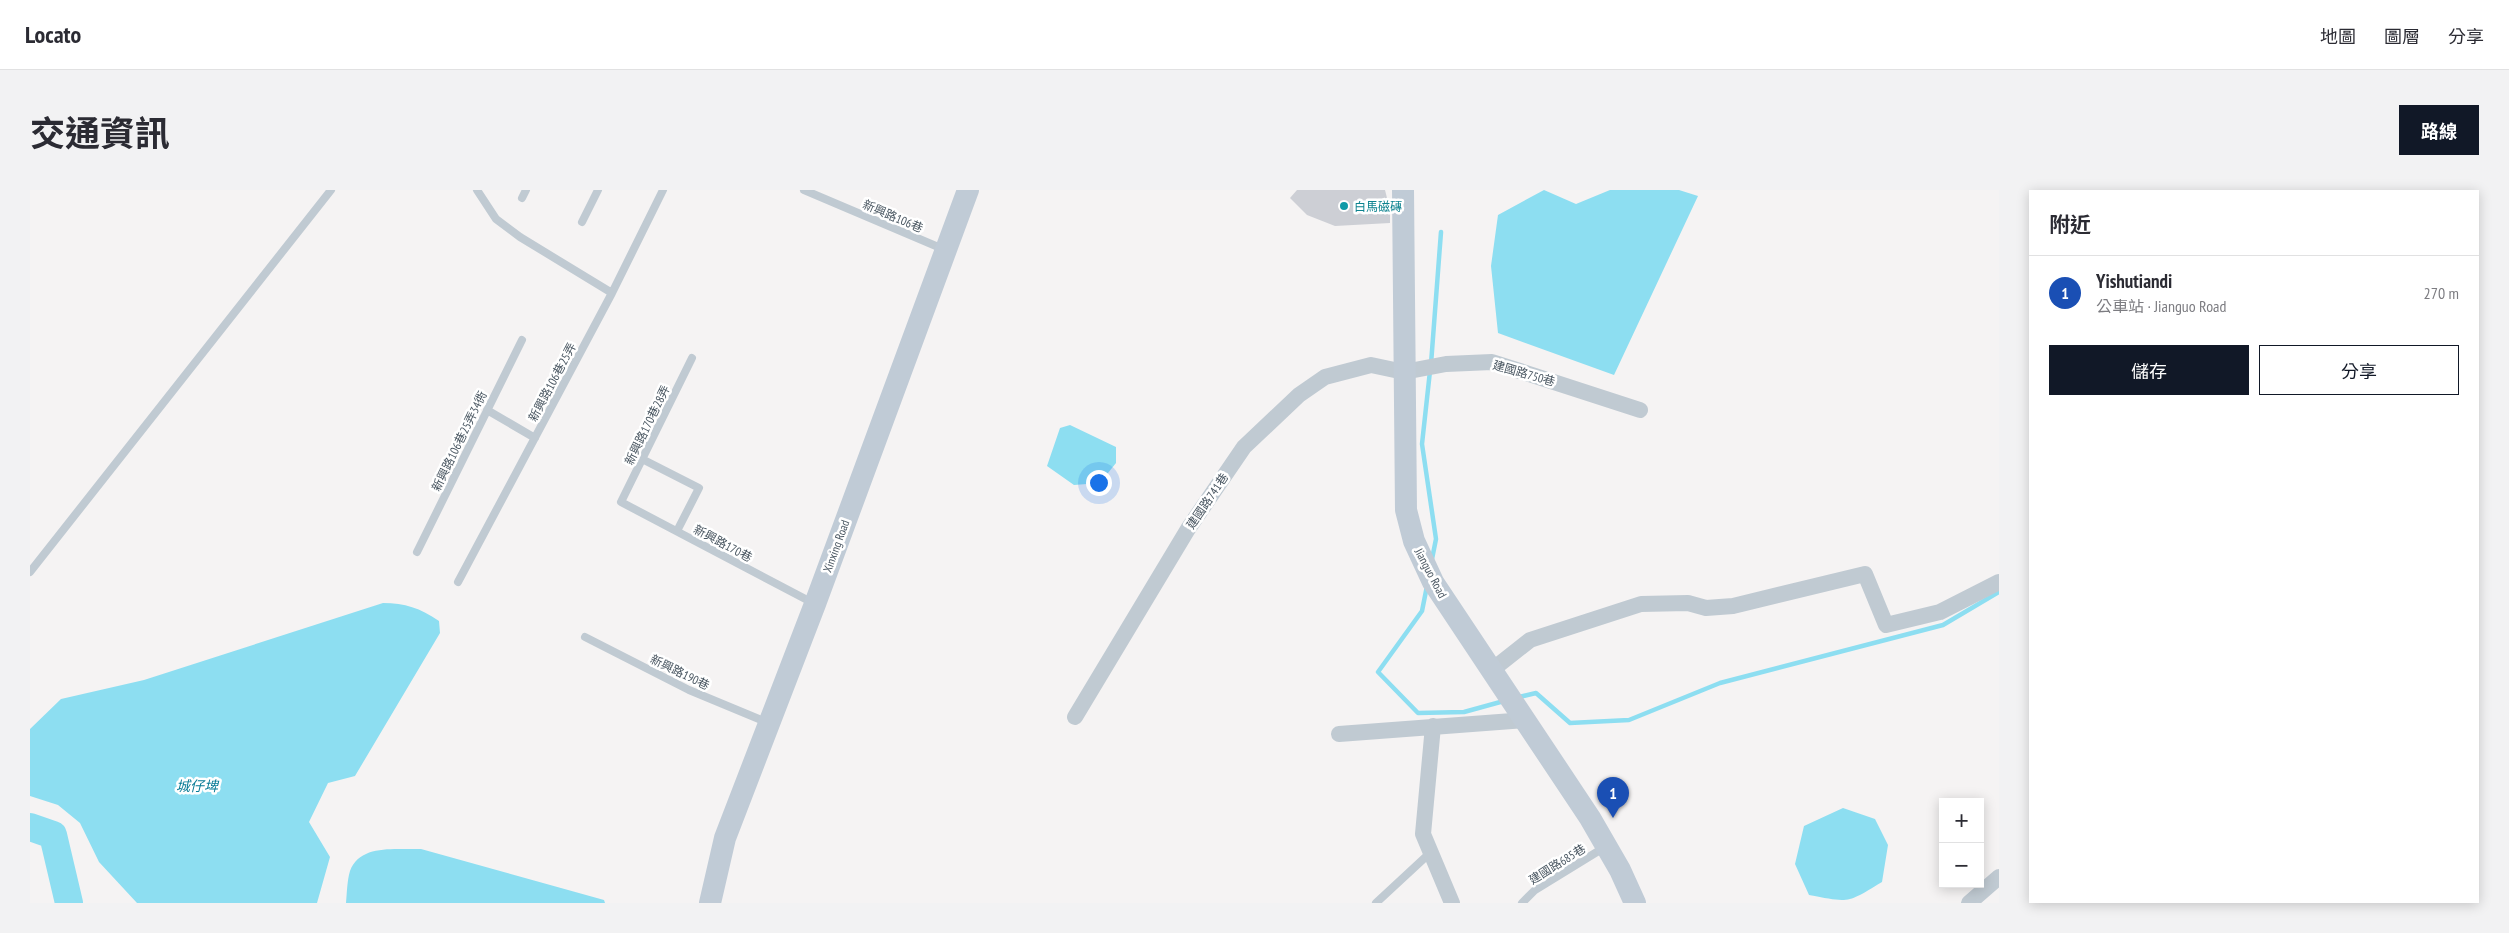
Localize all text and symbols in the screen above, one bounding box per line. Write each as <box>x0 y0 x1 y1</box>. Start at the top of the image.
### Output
text: Locato <box>25 19 81 50</box>
text: 地圖 <box>2320 25 2356 48</box>
text: 圖層 <box>2384 25 2420 48</box>
text: 分享 <box>2448 25 2484 48</box>
button: 路線 <box>2399 105 2479 155</box>
text: 交通資訊 <box>30 110 170 156</box>
street label: 新興路106巷 <box>861 197 925 235</box>
place label: 白馬磁磚 <box>1354 199 1402 214</box>
marker: 白馬磁磚 <box>1338 200 1350 212</box>
text: 附近 <box>2049 211 2091 238</box>
text: Yishutiandi <box>2096 269 2172 293</box>
text: 1 <box>2061 283 2069 303</box>
text: 270 m <box>2424 283 2459 303</box>
text: 公車站 · Jianguo Road <box>2096 296 2226 316</box>
street label: 新興路106巷25弄 <box>525 340 579 424</box>
button: 儲存 <box>2049 345 2249 395</box>
button: 分享 <box>2259 345 2459 395</box>
street label: 建國路750巷 <box>1491 357 1557 389</box>
street label: 新興路170巷28弄 <box>621 383 673 467</box>
street label: 新興路106巷25弄34衖 <box>428 388 490 494</box>
your location <box>1086 470 1112 496</box>
street label: 建國路741巷 <box>1183 470 1231 532</box>
street label: Xinxing Road <box>820 518 852 574</box>
street label: 新興路170巷 <box>691 521 755 565</box>
street label: Jianguo Road <box>1411 545 1450 600</box>
street label: 新興路190巷 <box>648 651 712 693</box>
water label: 城仔埤 <box>176 777 220 795</box>
pin: 1 <box>1597 777 1629 818</box>
map controls <box>1939 798 1984 888</box>
button: + <box>1939 798 1984 843</box>
street label: 建國路685巷 <box>1526 841 1588 887</box>
button: − <box>1939 843 1984 888</box>

